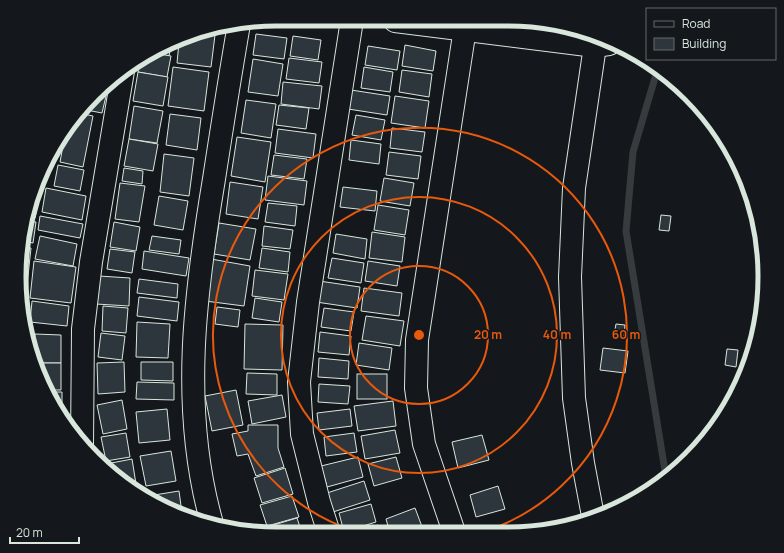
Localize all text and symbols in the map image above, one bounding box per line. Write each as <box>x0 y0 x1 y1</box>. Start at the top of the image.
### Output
legend <box>646 8 776 60</box>
text: Road <box>682 15 710 32</box>
text: Building <box>682 35 726 52</box>
text: 20 m <box>474 326 502 343</box>
text: 40 m <box>543 326 571 343</box>
text: 60 m <box>612 326 640 343</box>
centre of rings <box>412 328 426 342</box>
scale bar <box>10 519 79 545</box>
text: 20 m <box>16 524 43 541</box>

